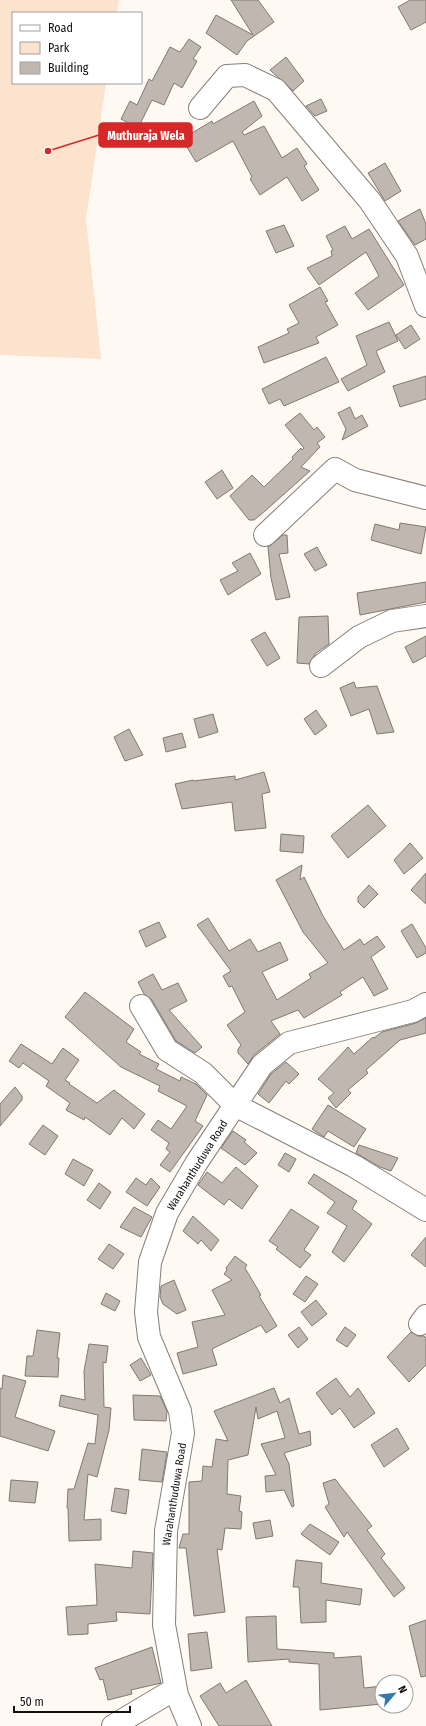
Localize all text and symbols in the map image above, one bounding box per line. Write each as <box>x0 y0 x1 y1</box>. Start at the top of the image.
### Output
legend <box>12 12 142 84</box>
text: Road <box>48 21 73 35</box>
text: Park <box>48 41 70 55</box>
text: Building <box>48 61 89 75</box>
callout: Muthuraja Wela <box>99 123 192 147</box>
text: Muthuraja Wela <box>107 129 185 143</box>
street label: Warahanthuduwa Road <box>164 1118 230 1213</box>
street label: Warahanthuduwa Road <box>160 1442 189 1546</box>
north arrow <box>374 1674 414 1714</box>
text: N <box>395 1684 410 1696</box>
scale bar <box>14 1688 130 1714</box>
text: 50 m <box>20 1695 44 1709</box>

